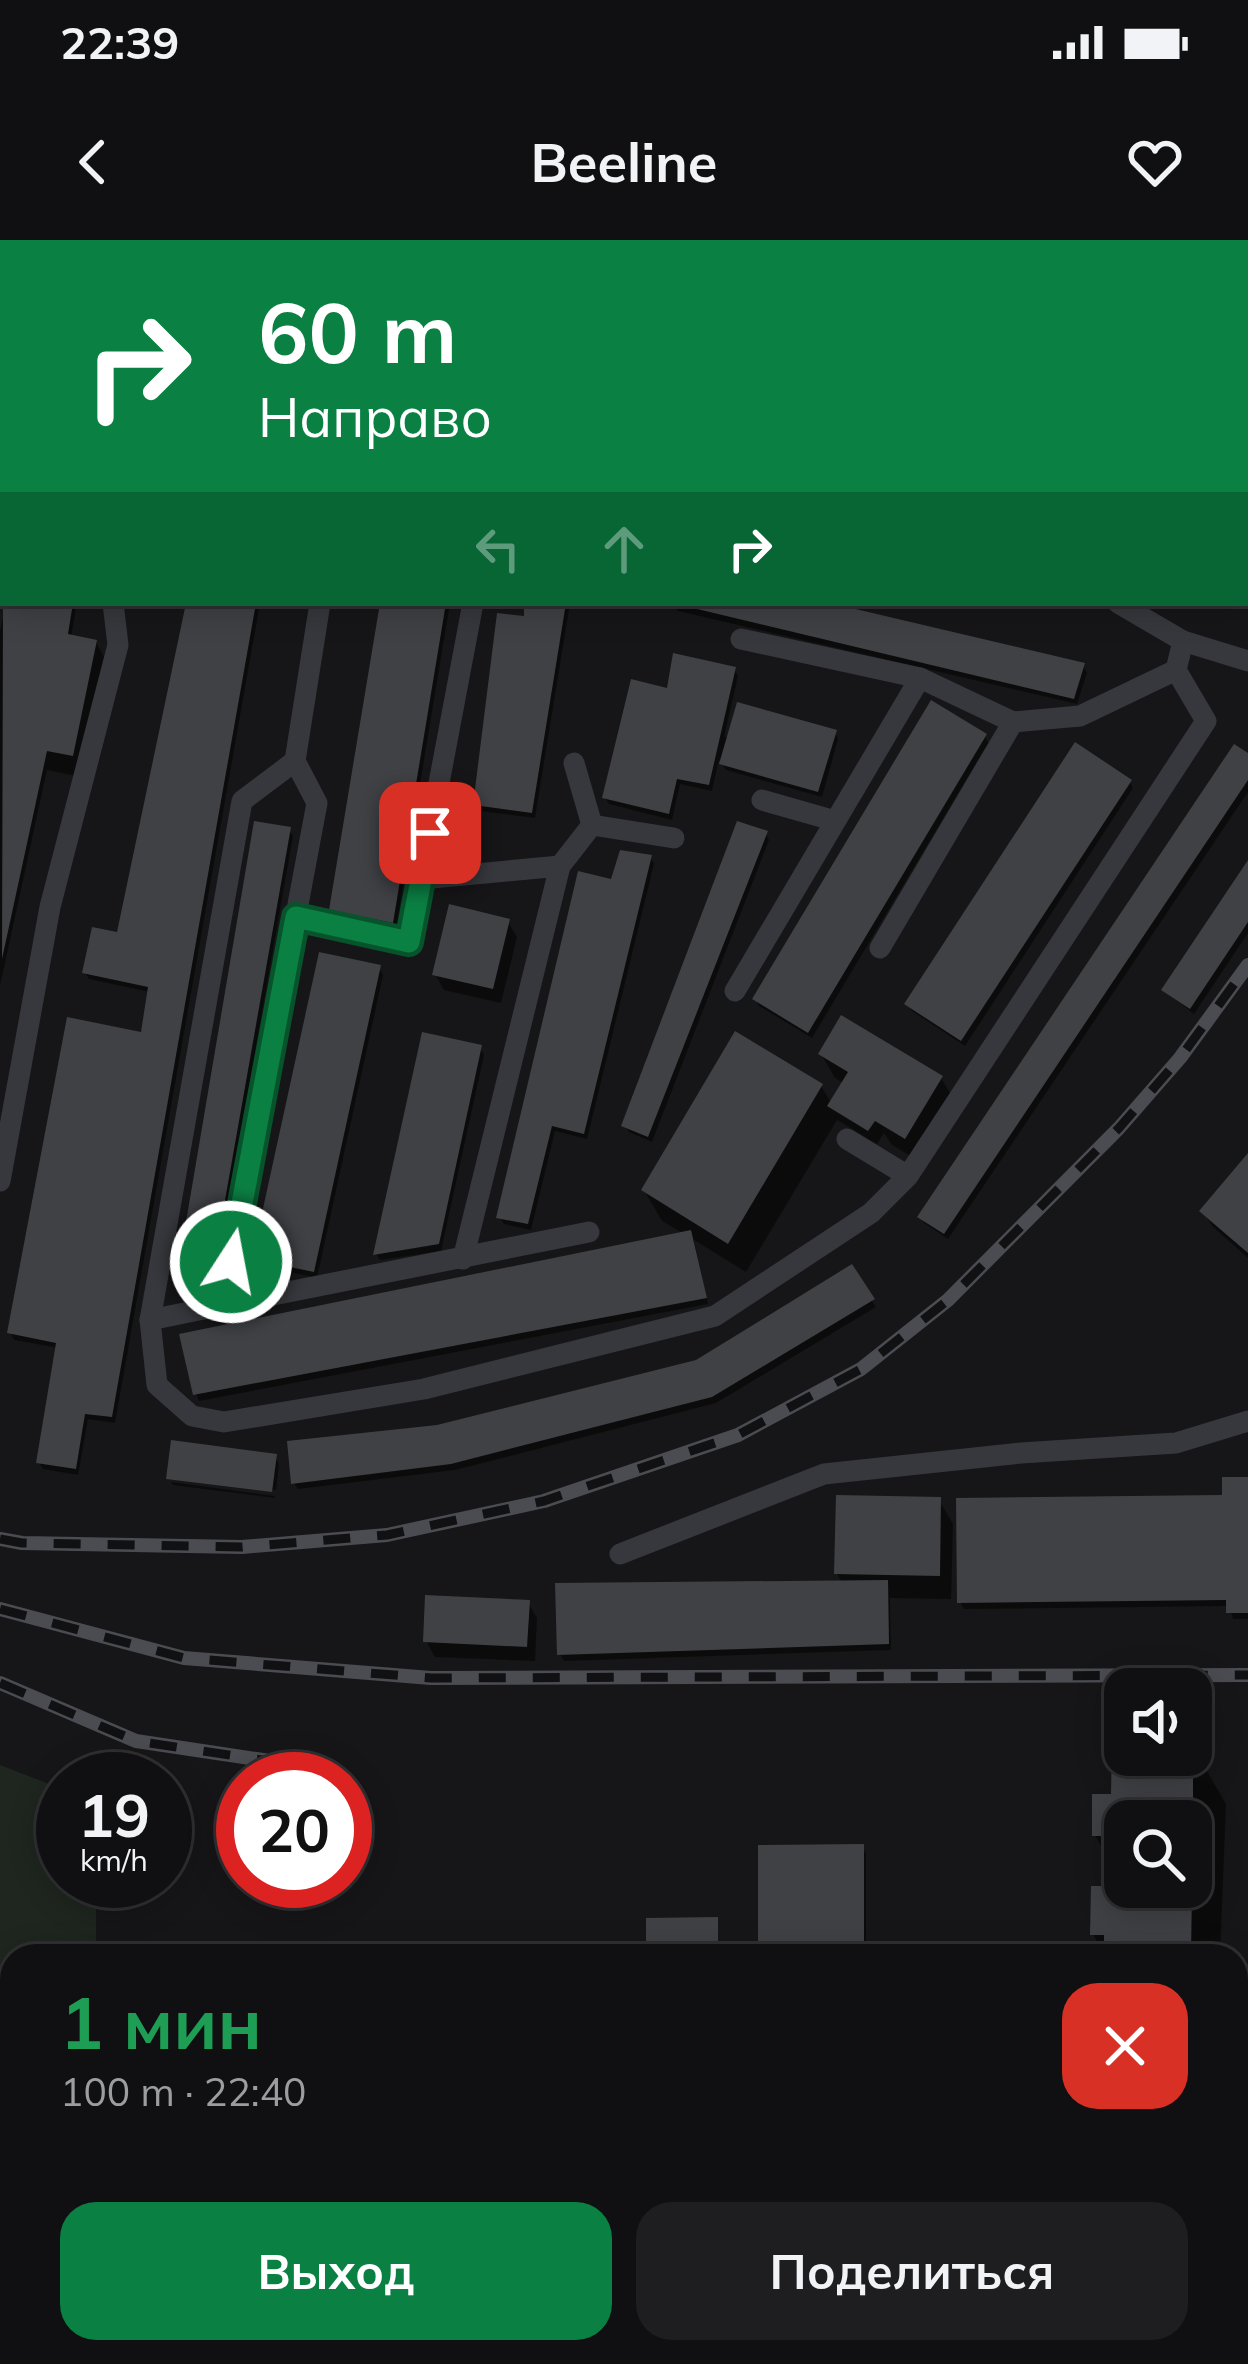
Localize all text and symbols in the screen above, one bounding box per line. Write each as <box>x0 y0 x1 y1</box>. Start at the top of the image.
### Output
text: 22:39 <box>60 14 179 70</box>
text: Beeline <box>531 128 717 196</box>
icon: back <box>60 129 126 195</box>
icon: heart <box>1122 129 1188 195</box>
text: 60 m <box>258 279 457 384</box>
icon: right <box>60 288 216 444</box>
text: Направо <box>258 383 492 451</box>
icon: left <box>465 516 531 582</box>
icon: ahead <box>591 516 657 582</box>
icon: right <box>717 516 783 582</box>
pin <box>379 782 481 884</box>
icon: arrive <box>397 800 463 866</box>
position arrow <box>168 1199 294 1325</box>
map controls <box>1104 1668 1212 1908</box>
button: sound <box>1104 1668 1212 1776</box>
speed limit sign: 20 <box>216 1752 372 1908</box>
text: 19 <box>78 1777 150 1852</box>
button: search <box>1104 1800 1212 1908</box>
text: km/h <box>80 1841 148 1879</box>
text: 1 мин <box>60 1977 262 2067</box>
button: close <box>1062 1983 1188 2109</box>
text: 100 m · 22:40 <box>60 2067 306 2116</box>
button: Выход <box>60 2202 612 2340</box>
button: Поделиться <box>636 2202 1188 2340</box>

